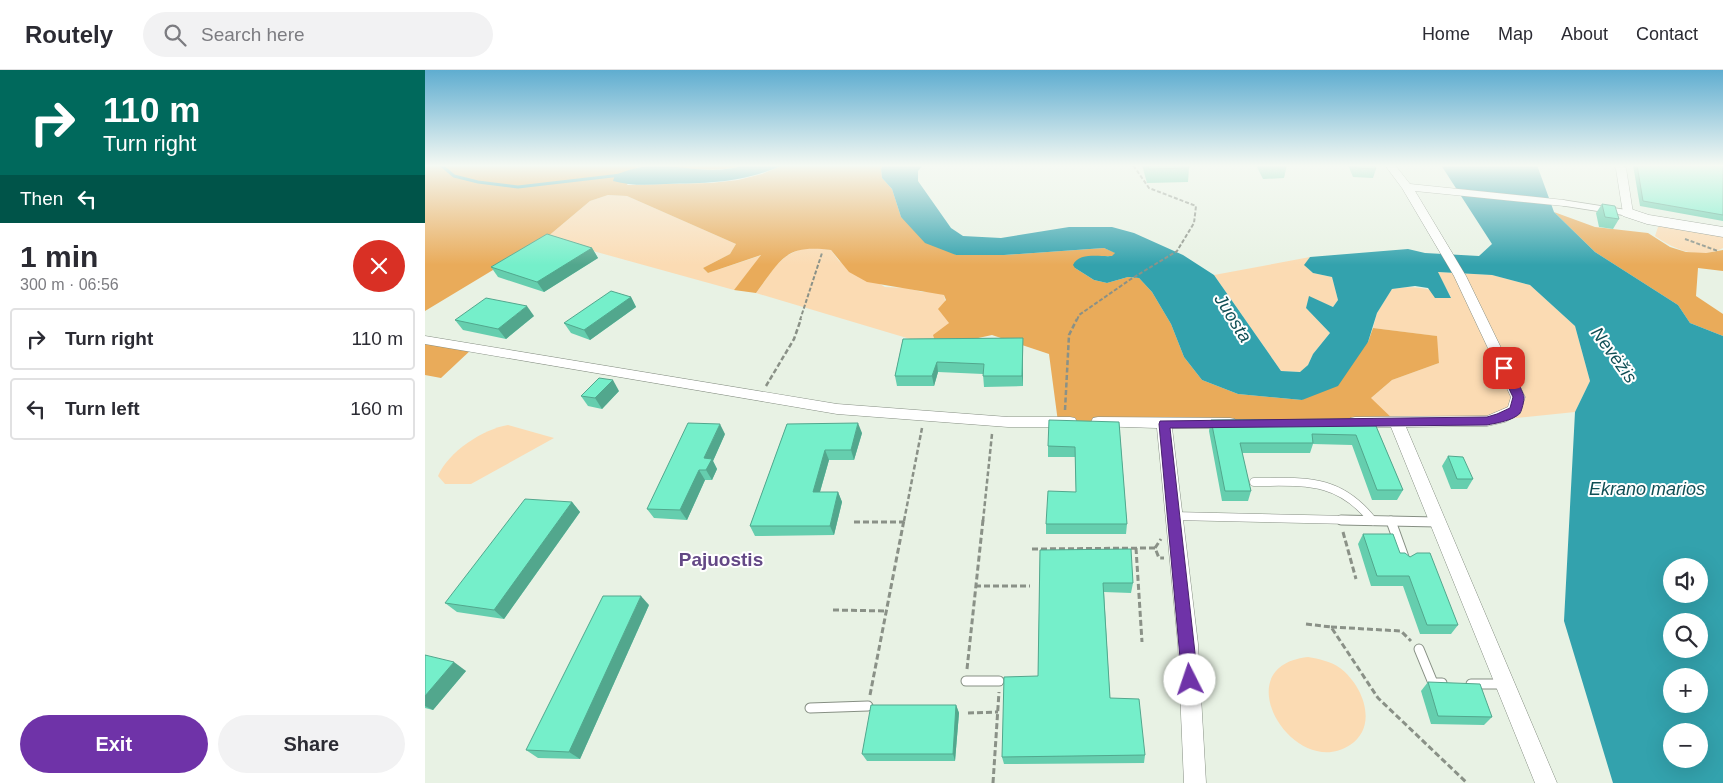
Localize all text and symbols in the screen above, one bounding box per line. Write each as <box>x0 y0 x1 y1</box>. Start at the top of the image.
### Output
search box <box>143 12 493 57</box>
text: Routely <box>25 21 113 48</box>
icon: search <box>161 21 189 49</box>
text: Search here <box>201 24 305 45</box>
text: Home <box>1422 24 1470 44</box>
text: Map <box>1498 24 1533 44</box>
text: About <box>1561 24 1608 44</box>
text: Contact <box>1636 24 1698 44</box>
icon: right <box>20 90 85 155</box>
text: 110 m <box>103 90 200 129</box>
text: Turn right <box>103 131 196 156</box>
icon: left <box>73 185 101 213</box>
text: Then <box>20 188 63 209</box>
text: 1 min <box>20 240 98 273</box>
button: close <box>353 240 405 292</box>
text: 300 m · 06:56 <box>20 276 119 293</box>
water label: Juosta <box>1210 289 1256 346</box>
water label: Nevėžis <box>1587 323 1641 387</box>
icon: right <box>22 325 50 353</box>
text: Turn right <box>65 328 153 349</box>
text: 110 m <box>352 328 403 349</box>
pin <box>1483 347 1525 389</box>
icon: arrive <box>1490 354 1518 382</box>
icon: left <box>22 395 50 423</box>
text: Turn left <box>65 398 140 419</box>
text: 160 m <box>350 398 403 419</box>
water label: Ekrano marios <box>1589 479 1705 499</box>
district label: Pajuostis <box>679 549 763 570</box>
map controls <box>1663 558 1708 768</box>
button: sound <box>1663 558 1708 603</box>
button: search <box>1663 613 1708 658</box>
position arrow <box>1163 653 1215 705</box>
button: + <box>1663 668 1708 713</box>
button: Exit <box>20 715 208 773</box>
button: Share <box>218 715 405 773</box>
button: − <box>1663 723 1708 768</box>

